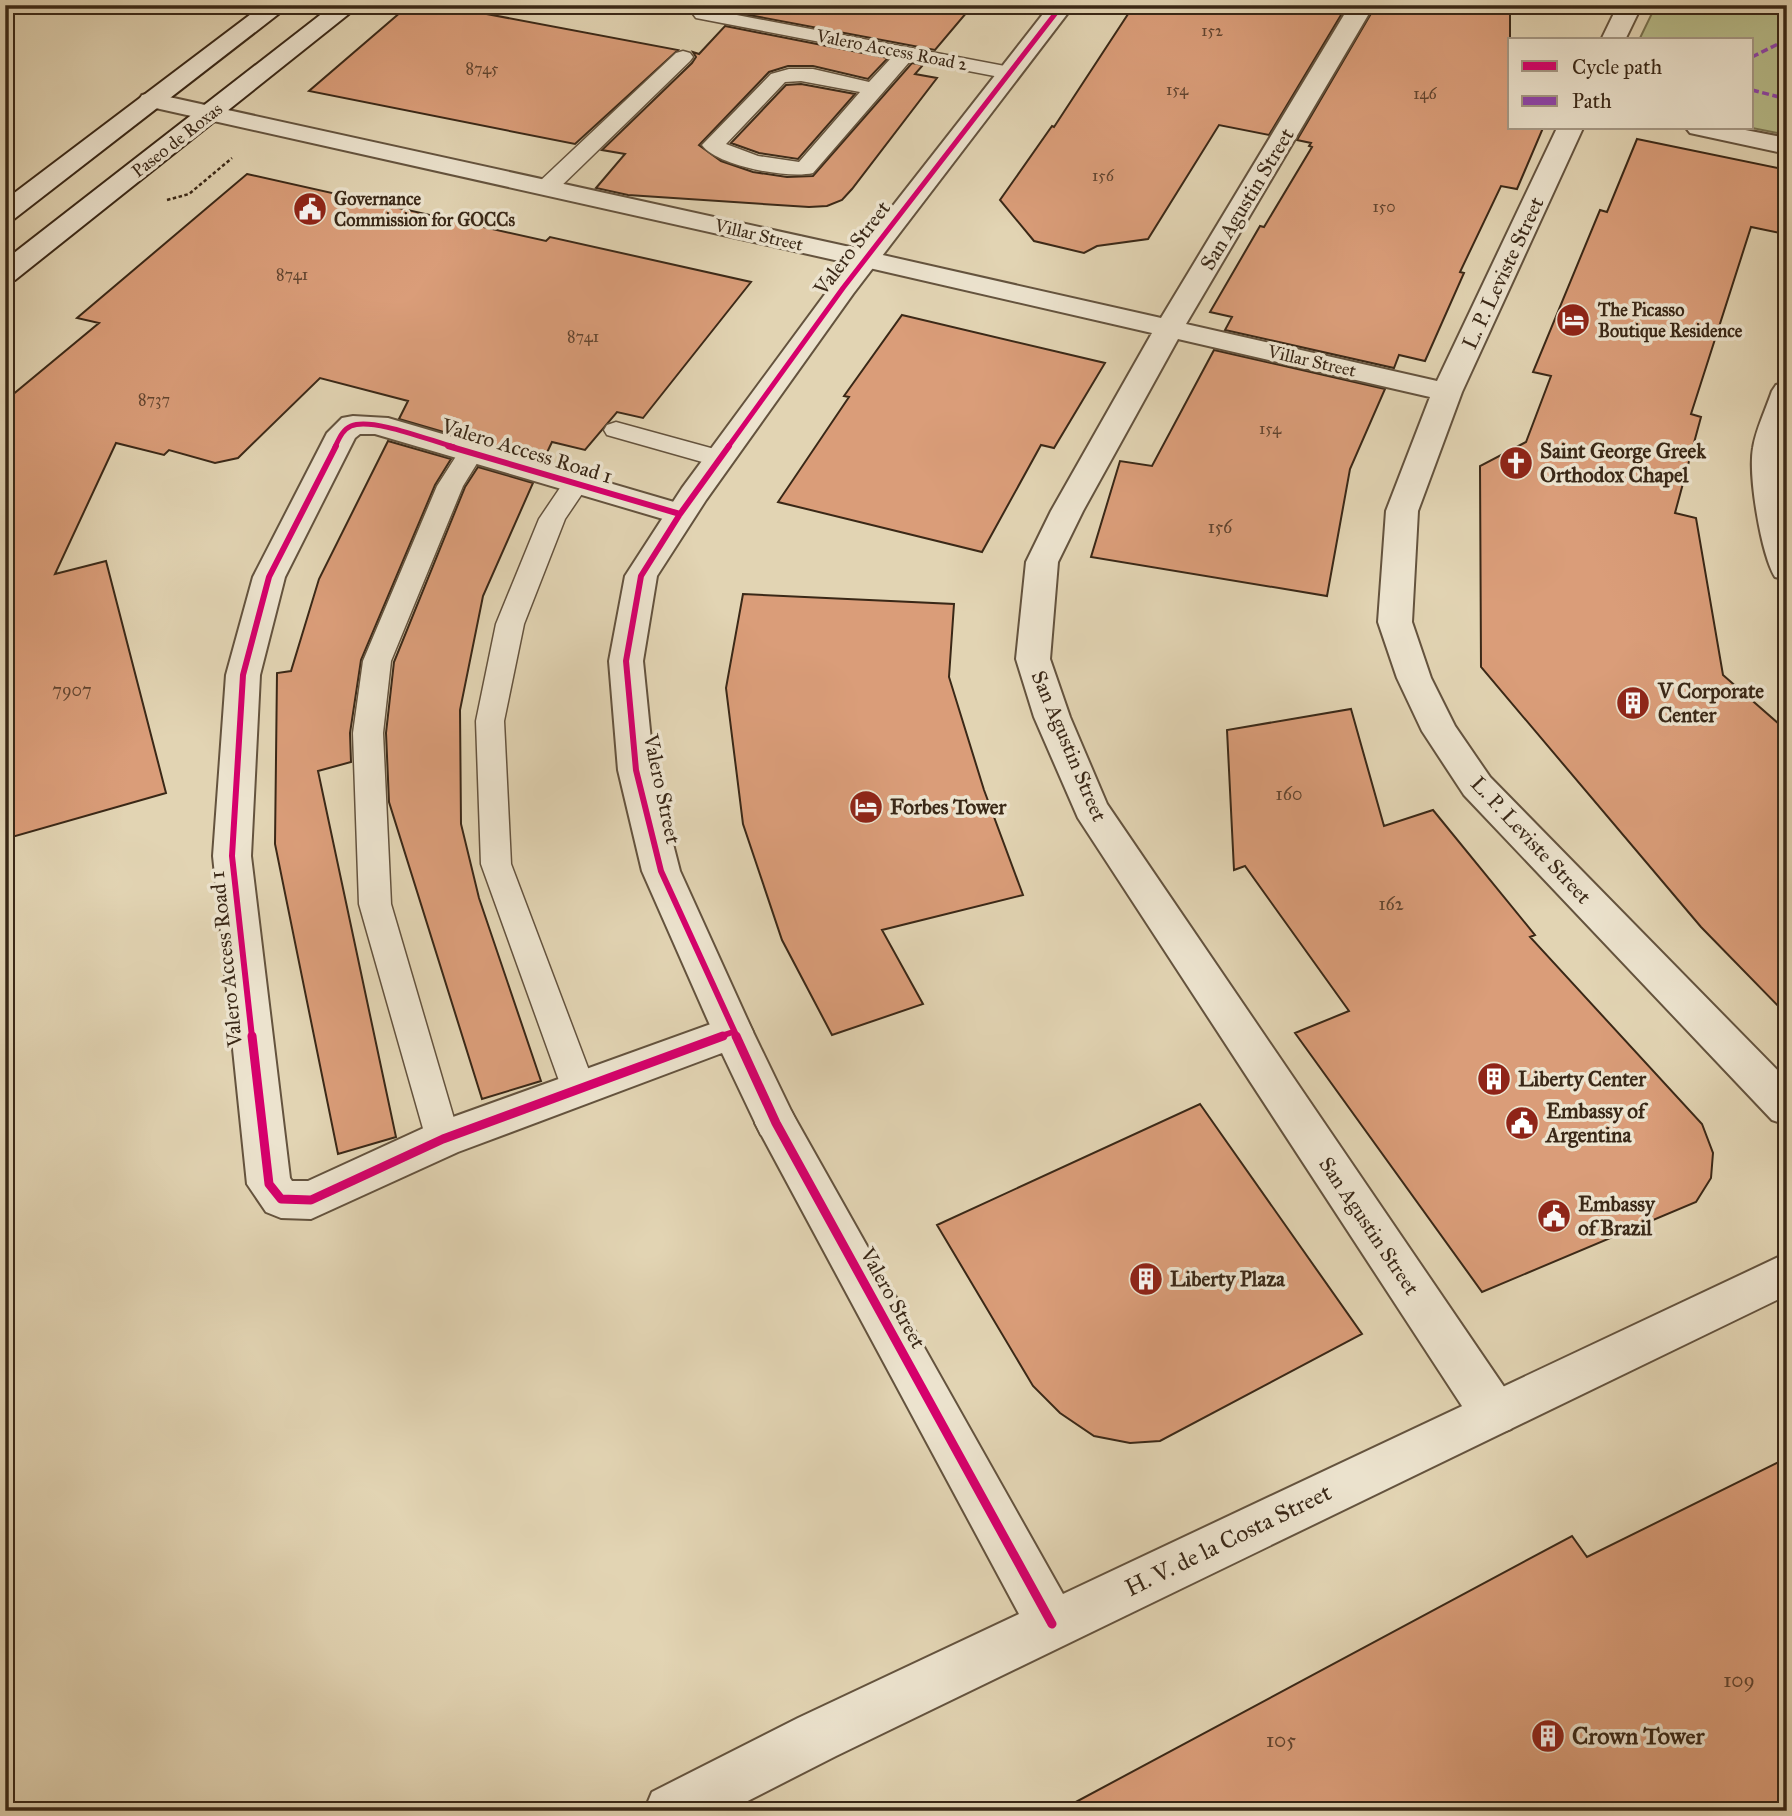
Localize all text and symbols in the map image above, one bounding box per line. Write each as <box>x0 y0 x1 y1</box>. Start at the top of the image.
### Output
house number: 152 <box>1201 21 1223 40</box>
street label: Valero Access Road 2 <box>814 24 970 75</box>
legend <box>1508 38 1754 130</box>
text: Cycle path <box>1572 54 1663 80</box>
house number: 8745 <box>465 59 499 78</box>
house number: 154 <box>1166 80 1189 99</box>
house number: 146 <box>1413 84 1438 103</box>
text: Path <box>1572 88 1612 114</box>
street label: Paseo de Roxas <box>127 98 227 182</box>
street label: San Agustin Street <box>1194 123 1300 275</box>
house number: 156 <box>1092 166 1115 185</box>
place label: Governance Commission for GOCCs <box>334 188 516 231</box>
public building icon: Governance Commission for GOCCs <box>291 190 329 228</box>
street label: L. P. Leviste Street <box>1456 192 1550 353</box>
street label: Valero Street <box>807 195 896 301</box>
house number: 150 <box>1373 197 1395 216</box>
street label: Villar Street <box>712 214 806 256</box>
house number: 8741 <box>276 265 308 284</box>
place label: The Picasso Boutique Residence <box>1597 299 1743 343</box>
hotel icon: The Picasso Boutique Residence <box>1554 301 1592 339</box>
house number: 8741 <box>567 327 599 346</box>
street label: Villar Street <box>1265 340 1359 382</box>
house number: 8737 <box>138 390 170 409</box>
street label: Valero Access Road 1 <box>438 412 616 489</box>
house number: 154 <box>1259 419 1282 438</box>
place label: Saint George Greek Orthodox Chapel <box>1540 438 1707 488</box>
church icon: Saint George Greek Orthodox Chapel <box>1497 444 1535 482</box>
house number: 156 <box>1208 516 1233 538</box>
street label: San Agustin Street <box>1026 667 1113 826</box>
place label: V Corporate Center <box>1657 678 1764 728</box>
house number: 7907 <box>52 679 92 701</box>
building icon: V Corporate Center <box>1614 684 1652 722</box>
street label: Valero Street <box>637 731 686 847</box>
street label: L. P. Leviste Street <box>1465 771 1597 910</box>
house number: 160 <box>1276 783 1302 805</box>
hotel icon: Forbes Tower <box>847 788 885 826</box>
place label: Forbes Tower <box>890 794 1008 820</box>
street label: Valero Access Road 1 <box>204 870 248 1049</box>
house number: 162 <box>1378 893 1404 915</box>
building icon: Liberty Center <box>1475 1060 1513 1098</box>
place label: Liberty Center <box>1518 1066 1647 1092</box>
place label: Embassy of Argentina <box>1544 1098 1649 1148</box>
public building icon: Embassy of Argentina <box>1503 1104 1541 1142</box>
street label: San Agustin Street <box>1313 1152 1425 1301</box>
place label: Embassy of Brazil <box>1578 1191 1656 1241</box>
public building icon: Embassy of Brazil <box>1535 1197 1573 1235</box>
street label: Valero Street <box>854 1242 932 1354</box>
building icon: Liberty Plaza <box>1127 1260 1165 1298</box>
place label: Liberty Plaza <box>1170 1266 1286 1292</box>
street label: H. V. de la Costa Street <box>1120 1477 1337 1603</box>
house number: 109 <box>1723 1667 1755 1693</box>
building icon: Crown Tower <box>1529 1717 1567 1755</box>
place label: Crown Tower <box>1572 1721 1705 1751</box>
house number: 105 <box>1266 1727 1296 1753</box>

